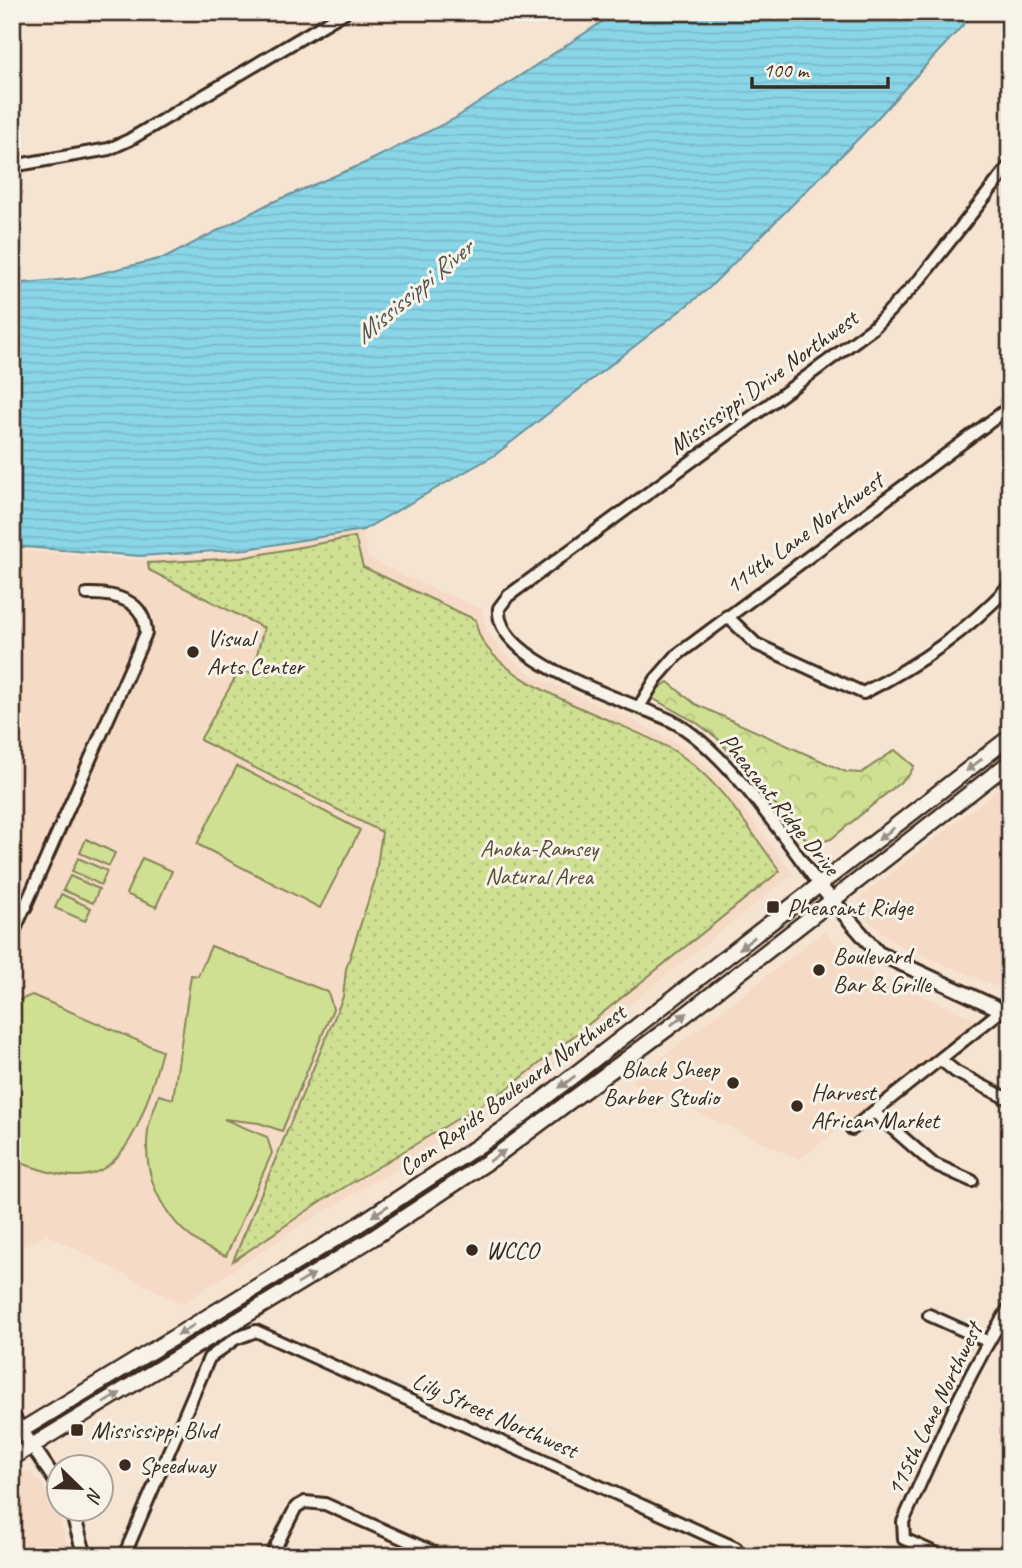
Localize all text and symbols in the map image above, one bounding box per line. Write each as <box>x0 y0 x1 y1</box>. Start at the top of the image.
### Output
scale bar <box>752 46 889 90</box>
text: 100 m <box>763 57 810 83</box>
water label: Mississippi River <box>347 230 482 351</box>
street label: Mississippi Drive Northwest <box>662 302 865 461</box>
street label: 114th Lane Northwest <box>719 464 891 600</box>
place label: Visual Arts Center <box>207 623 306 681</box>
marker: Visual Arts Center <box>185 644 201 660</box>
street label: Pheasant Ridge Drive <box>714 727 848 883</box>
one-way arrow <box>965 758 983 773</box>
one-way arrow <box>878 826 896 841</box>
park label: Anoka-Ramsey Natural Area <box>480 833 600 891</box>
place label: Pheasant Ridge <box>787 892 915 922</box>
marker: Pheasant Ridge <box>765 899 781 915</box>
one-way arrow <box>738 935 756 950</box>
place label: Boulevard Bar & Grille <box>833 941 933 999</box>
marker: Boulevard Bar & Grille <box>811 962 827 978</box>
street label: Coon Rapids Boulevard Northwest <box>393 996 633 1183</box>
one-way arrow <box>670 1013 688 1027</box>
place label: Black Sheep Barber Studio <box>603 1054 722 1112</box>
one-way arrow <box>558 1075 576 1089</box>
marker: Black Sheep Barber Studio <box>725 1075 741 1091</box>
place label: Harvest African Market <box>811 1077 941 1135</box>
marker: Harvest African Market <box>789 1098 805 1114</box>
one-way arrow <box>488 1149 506 1163</box>
one-way arrow <box>370 1205 389 1218</box>
place label: WCCO <box>486 1235 541 1265</box>
marker: WCCO <box>464 1242 480 1258</box>
one-way arrow <box>296 1273 315 1285</box>
street label: 115th Lane Northwest <box>879 1315 990 1500</box>
one-way arrow <box>176 1323 195 1336</box>
street label: Lily Street Northwest <box>408 1365 584 1466</box>
one-way arrow <box>102 1391 121 1404</box>
place label: Mississippi Blvd <box>91 1415 221 1445</box>
marker: Mississippi Blvd <box>69 1422 85 1438</box>
place label: Speedway <box>139 1450 217 1480</box>
north arrow <box>46 1452 116 1522</box>
marker: Speedway <box>117 1457 133 1473</box>
text: N <box>80 1484 108 1507</box>

